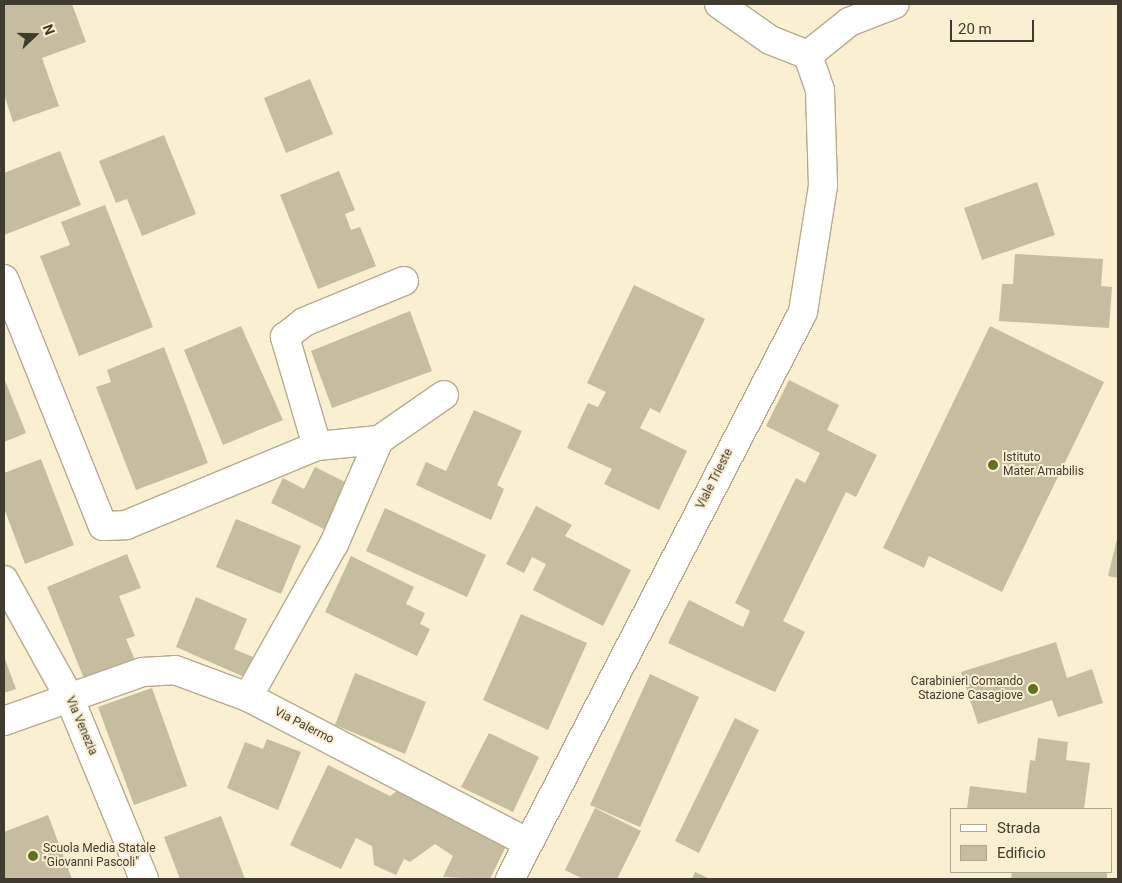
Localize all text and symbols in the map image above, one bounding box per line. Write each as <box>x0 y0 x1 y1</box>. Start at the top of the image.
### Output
north arrow <box>10 10 60 60</box>
scale bar <box>952 10 1036 42</box>
text: 20 m <box>958 20 992 38</box>
text: N <box>40 22 58 37</box>
street label: Viale Trieste <box>694 446 736 512</box>
place label: Istituto Mater Amabilis <box>1003 451 1084 479</box>
marker: Istituto Mater Amabilis <box>987 459 999 471</box>
place label: Carabinieri Comando Stazione Casagiove <box>911 675 1023 703</box>
marker: Carabinieri Comando Stazione Casagiove <box>1027 683 1039 695</box>
street label: Via Venezia <box>62 695 100 757</box>
street label: Via Palermo <box>272 705 336 747</box>
legend <box>950 808 1112 873</box>
text: Strada <box>997 819 1040 837</box>
place label: Scuola Media Statale "Giovanni Pascoli" <box>43 842 156 870</box>
text: Edificio <box>997 844 1046 862</box>
marker: Scuola Media Statale "Giovanni Pascoli" <box>27 850 39 862</box>

